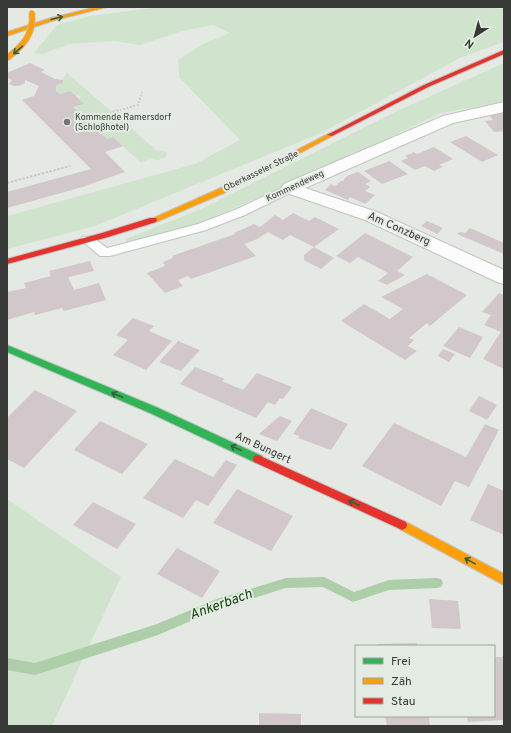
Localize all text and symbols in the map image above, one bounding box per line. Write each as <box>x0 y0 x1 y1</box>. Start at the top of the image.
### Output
one-way arrow <box>51 14 64 22</box>
north arrow <box>455 16 495 56</box>
text: N <box>462 35 477 51</box>
one-way arrow <box>13 45 23 54</box>
place label: Kommende Ramersdorf (Schloßhotel) <box>75 112 171 133</box>
marker: Kommende Ramersdorf (Schloßhotel) <box>62 117 72 127</box>
street label: Oberkasseler Straße <box>222 148 300 194</box>
street label: Kommendeweg <box>264 168 326 204</box>
street label: Am Conzberg <box>366 209 432 249</box>
one-way arrow <box>112 391 124 398</box>
street label: Am Bungert <box>233 429 293 467</box>
one-way arrow <box>230 444 242 452</box>
one-way arrow <box>348 499 360 506</box>
one-way arrow <box>464 557 476 565</box>
water label: Ankerbach <box>187 586 255 624</box>
legend <box>355 645 495 717</box>
text: Frei <box>391 654 411 670</box>
text: Zäh <box>391 674 412 690</box>
text: Stau <box>391 694 416 710</box>

